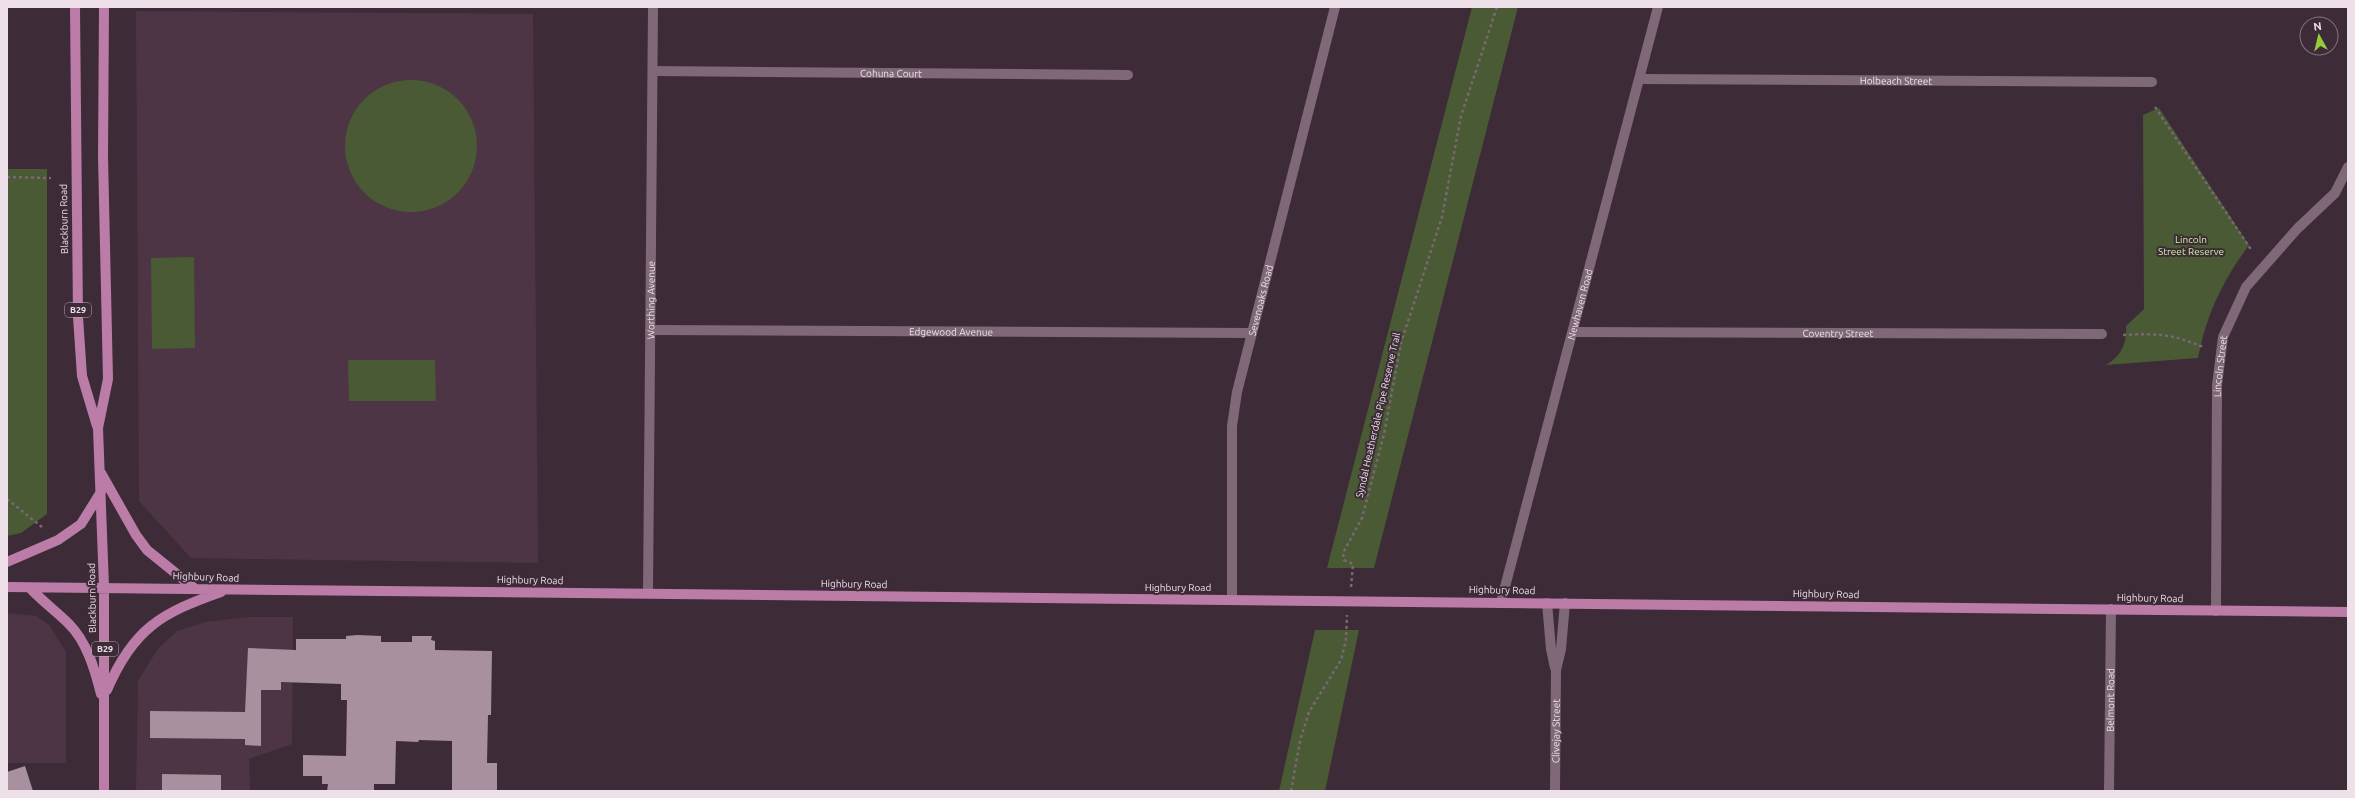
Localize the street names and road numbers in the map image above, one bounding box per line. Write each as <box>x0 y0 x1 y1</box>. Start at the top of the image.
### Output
street label: Cohuna Court <box>860 67 922 79</box>
street label: Holbeach Street <box>1860 75 1932 86</box>
street label: Blackburn Road <box>58 184 70 254</box>
street label: Worthing Avenue <box>645 261 656 339</box>
street label: Sevenoaks Road <box>1246 264 1275 337</box>
street label: Newhaven Road <box>1565 267 1594 341</box>
road number: B29 <box>65 303 91 317</box>
street label: Edgewood Avenue <box>909 326 993 337</box>
street label: Coventry Street <box>1802 327 1874 339</box>
street label: Syndal Heatherdale Pipe Reserve Trail <box>1354 331 1402 499</box>
street label: Lincoln Street <box>2211 334 2229 397</box>
street label: Blackburn Road <box>86 563 98 633</box>
street label: Highbury Road <box>173 570 240 584</box>
street label: Highbury Road <box>497 574 564 586</box>
street label: Highbury Road <box>821 578 888 590</box>
street label: Highbury Road <box>1145 582 1211 593</box>
street label: Highbury Road <box>1469 584 1536 596</box>
street label: Highbury Road <box>1793 588 1860 600</box>
street label: Highbury Road <box>2117 592 2184 604</box>
road number: B29 <box>92 642 118 656</box>
street label: Belmont Road <box>2104 668 2116 732</box>
street label: Clivejay Street <box>1550 699 1561 763</box>

